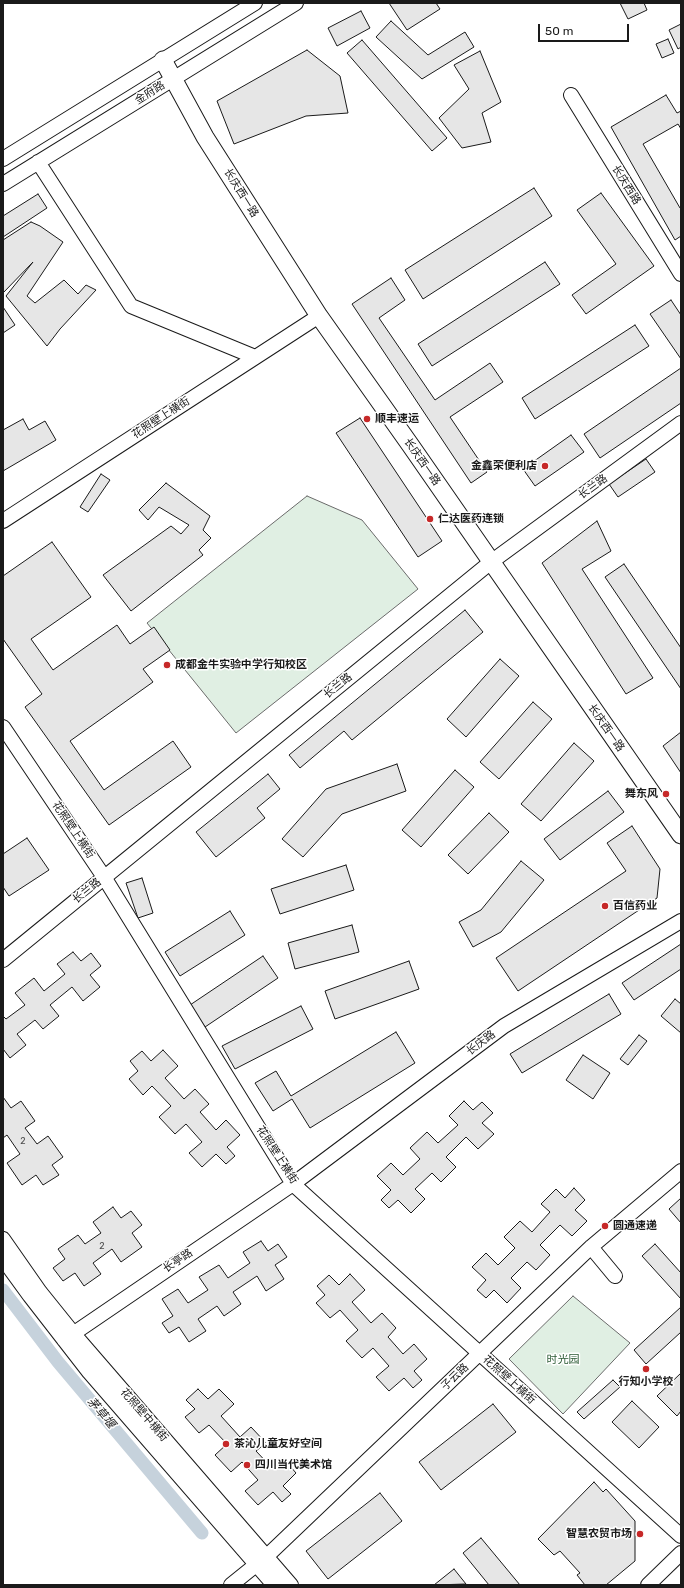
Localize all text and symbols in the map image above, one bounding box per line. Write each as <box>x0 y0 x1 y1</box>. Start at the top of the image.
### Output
scale bar <box>540 16 631 42</box>
text: 50 m <box>545 24 573 38</box>
street label: 金府路 <box>133 79 167 107</box>
street label: 长庆西路 <box>609 163 643 207</box>
street label: 长庆西一路 <box>221 166 261 220</box>
street label: 花照壁上横街 <box>130 394 192 442</box>
place label: 顺丰速运 <box>375 412 419 426</box>
marker: 顺丰速运 <box>362 414 372 424</box>
street label: 长庆西一路 <box>401 436 443 488</box>
place label: 金鑫荣便利店 <box>471 459 537 473</box>
marker: 金鑫荣便利店 <box>540 461 550 471</box>
street label: 长兰路 <box>576 472 610 502</box>
place label: 仁达医药连锁 <box>438 512 504 526</box>
marker: 仁达医药连锁 <box>425 514 435 524</box>
place label: 成都金牛实验中学行知校区 <box>175 658 307 672</box>
marker: 成都金牛实验中学行知校区 <box>162 660 172 670</box>
street label: 长兰路 <box>321 670 355 702</box>
street label: 长庆西一路 <box>585 702 627 754</box>
place label: 舞东风 <box>625 787 658 801</box>
marker: 舞东风 <box>661 789 671 799</box>
street label: 花照壁上横街 <box>49 799 97 861</box>
street label: 长兰路 <box>70 875 104 907</box>
place label: 百信药业 <box>613 899 657 913</box>
marker: 百信药业 <box>600 901 610 911</box>
street label: 长庆路 <box>464 1028 498 1058</box>
street label: 花照壁上横街 <box>253 1124 301 1186</box>
house number: 2 <box>20 1136 26 1146</box>
place label: 圆通速递 <box>613 1219 657 1233</box>
marker: 圆通速递 <box>600 1221 610 1231</box>
house number: 2 <box>99 1241 105 1251</box>
street label: 长亭路 <box>161 1246 195 1276</box>
street label: 花照壁上横街 <box>480 1353 538 1407</box>
park label: 时光园 <box>547 1353 579 1367</box>
street label: 子云路 <box>439 1361 471 1393</box>
marker: 行知小学校 <box>641 1364 651 1374</box>
place label: 行知小学校 <box>619 1375 673 1389</box>
street label: 花照壁中横街 <box>117 1386 171 1444</box>
water label: 茅草堰 <box>84 1395 118 1431</box>
place label: 茶沁儿童友好空间 <box>234 1437 322 1451</box>
marker: 茶沁儿童友好空间 <box>221 1439 231 1449</box>
place label: 四川当代美术馆 <box>255 1458 332 1472</box>
marker: 四川当代美术馆 <box>242 1460 252 1470</box>
place label: 智慧农贸市场 <box>566 1527 632 1541</box>
marker: 智慧农贸市场 <box>635 1529 645 1539</box>

